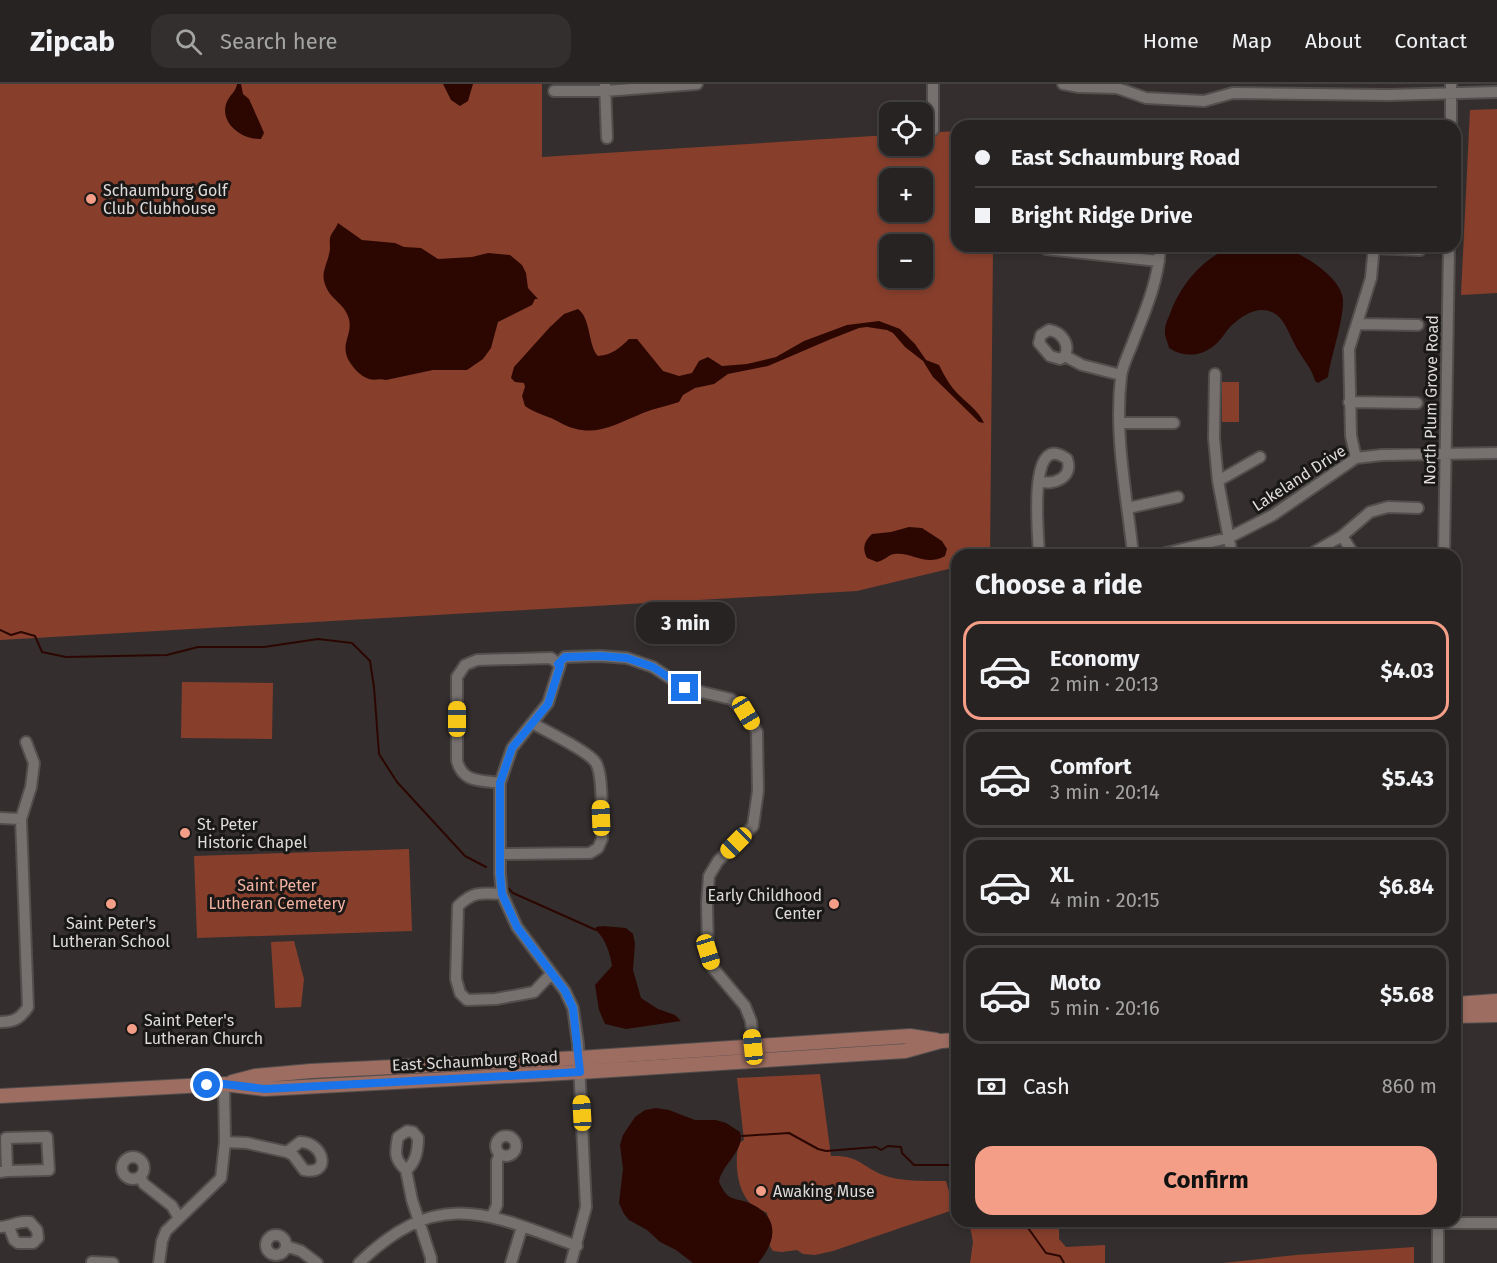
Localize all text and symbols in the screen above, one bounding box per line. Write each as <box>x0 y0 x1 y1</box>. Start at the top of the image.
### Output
search box <box>151 14 571 68</box>
text: Zipcab <box>30 25 115 58</box>
icon: search <box>172 25 205 58</box>
text: Search here <box>220 28 338 55</box>
text: Home <box>1143 28 1199 54</box>
text: Map <box>1232 28 1272 54</box>
text: About <box>1305 28 1362 54</box>
text: Contact <box>1395 28 1467 54</box>
map controls <box>879 102 933 288</box>
button: locate <box>879 102 933 156</box>
text: East Schaumburg Road <box>1011 144 1240 171</box>
button: + <box>879 168 933 222</box>
place label: Schaumburg Golf Club Clubhouse <box>103 181 229 218</box>
marker: Schaumburg Golf Club Clubhouse <box>84 192 98 206</box>
text: Bright Ridge Drive <box>1011 202 1193 229</box>
button: − <box>879 234 933 288</box>
street label: North Plum Grove Road <box>1420 315 1442 485</box>
street label: Lakeland Drive <box>1249 441 1349 515</box>
text: Choose a ride <box>975 569 1142 601</box>
callout: 3 min <box>636 601 734 643</box>
text: 3 min <box>661 611 710 635</box>
icon: car <box>978 644 1032 698</box>
text: Economy <box>1050 645 1139 672</box>
text: $4.03 <box>1380 657 1434 684</box>
text: 2 min · 20:13 <box>1050 672 1159 696</box>
route end <box>671 674 698 701</box>
car <box>729 693 763 733</box>
car <box>448 701 466 737</box>
icon: car <box>978 752 1032 806</box>
text: Comfort <box>1050 753 1131 780</box>
text: $5.43 <box>1382 765 1434 792</box>
text: 3 min · 20:14 <box>1050 780 1160 804</box>
car <box>591 800 611 836</box>
place label: St. Peter Historic Chapel <box>197 815 307 852</box>
car <box>717 824 755 862</box>
marker: St. Peter Historic Chapel <box>178 826 192 840</box>
icon: car <box>978 860 1032 914</box>
text: XL <box>1050 861 1074 888</box>
text: $6.84 <box>1379 873 1434 900</box>
park label: Saint Peter Lutheran Cemetery <box>209 876 346 913</box>
place label: Early Childhood Center <box>708 886 823 923</box>
text: 4 min · 20:15 <box>1050 888 1160 912</box>
marker: Saint Peter's Lutheran School <box>104 897 118 911</box>
marker: Early Childhood Center <box>827 897 841 911</box>
place label: Saint Peter's Lutheran School <box>52 914 170 951</box>
car <box>694 932 722 972</box>
icon: car <box>978 968 1032 1022</box>
text: Moto <box>1050 969 1101 996</box>
text: $5.68 <box>1380 981 1434 1008</box>
text: 5 min · 20:16 <box>1050 996 1160 1020</box>
place label: Saint Peter's Lutheran Church <box>144 1011 263 1048</box>
marker: Saint Peter's Lutheran Church <box>125 1022 139 1036</box>
car <box>742 1028 764 1066</box>
street label: East Schaumburg Road <box>392 1047 558 1075</box>
icon: cash <box>975 1070 1008 1103</box>
route start <box>193 1071 220 1098</box>
text: Cash <box>1023 1073 1070 1100</box>
text: 860 m <box>1382 1074 1437 1098</box>
car <box>572 1095 592 1131</box>
button: Confirm <box>975 1146 1437 1215</box>
place label: Awaking Muse <box>773 1182 875 1201</box>
marker: Awaking Muse <box>754 1184 768 1198</box>

